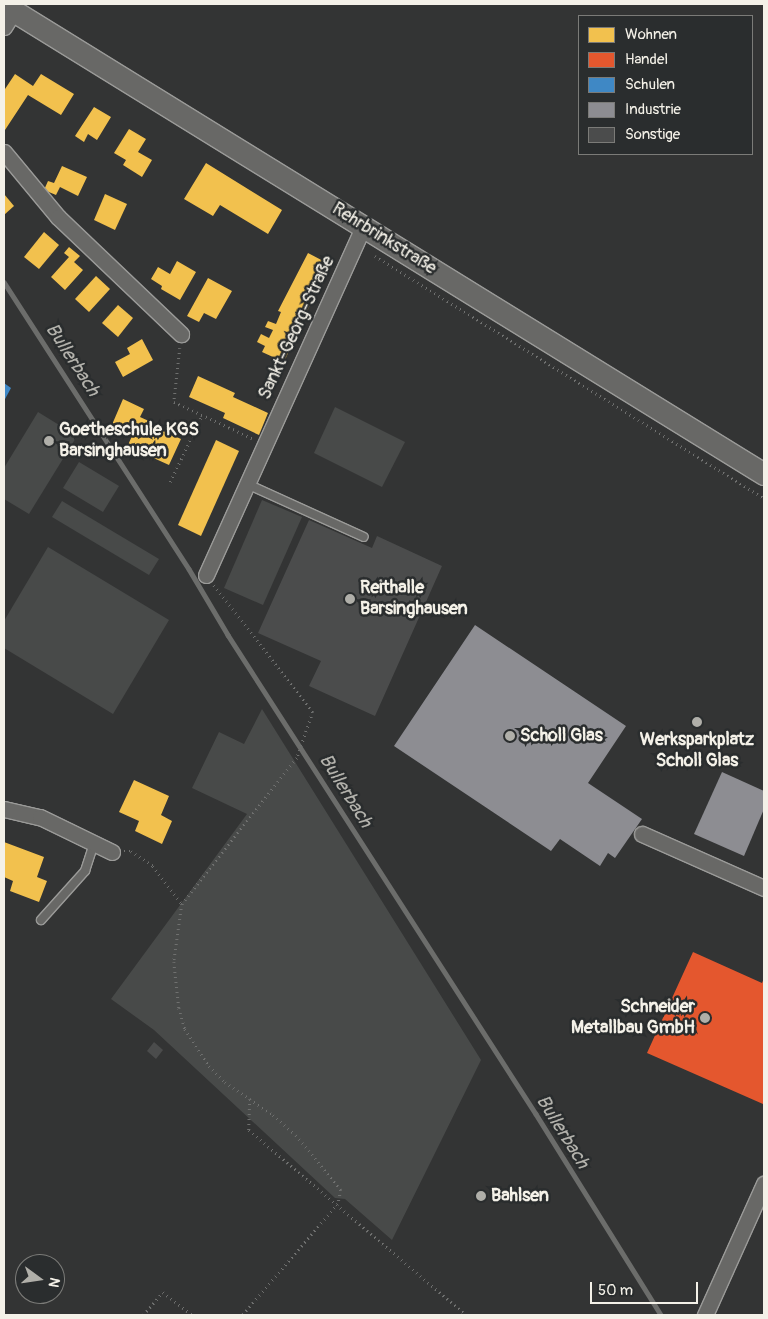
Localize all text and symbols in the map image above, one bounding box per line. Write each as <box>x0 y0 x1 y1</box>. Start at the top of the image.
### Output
legend <box>578 15 753 155</box>
text: Wohnen <box>625 25 677 44</box>
text: Handel <box>625 50 668 69</box>
text: Schulen <box>625 75 675 94</box>
text: Industrie <box>625 100 681 119</box>
text: Sonstige <box>625 125 680 144</box>
street label: Rehrbrinkstraße <box>328 198 440 280</box>
street label: Sankt-Georg-Straße <box>254 253 340 403</box>
water label: Bullerbach <box>40 319 104 401</box>
place label: Goetheschule KGS Barsinghausen <box>59 420 199 462</box>
marker: Goetheschule KGS Barsinghausen <box>43 435 55 447</box>
place label: Reithalle Barsinghausen <box>360 578 468 620</box>
marker: Reithalle Barsinghausen <box>344 593 356 605</box>
marker: Werksparkplatz Scholl Glas <box>691 716 703 728</box>
place label: Scholl Glas <box>520 725 603 747</box>
marker: Scholl Glas <box>504 730 516 742</box>
place label: Werksparkplatz Scholl Glas <box>640 730 754 772</box>
water label: Bullerbach <box>314 750 376 832</box>
place label: Schneider Metallbau GmbH <box>571 997 695 1040</box>
marker: Schneider Metallbau GmbH <box>699 1012 711 1024</box>
water label: Bullerbach <box>531 1091 593 1173</box>
place label: Bahlsen <box>491 1185 549 1207</box>
marker: Bahlsen <box>475 1190 487 1202</box>
north arrow <box>15 1254 65 1304</box>
scale bar <box>593 1272 700 1304</box>
text: N <box>45 1276 63 1289</box>
text: 50 m <box>598 1281 633 1300</box>

